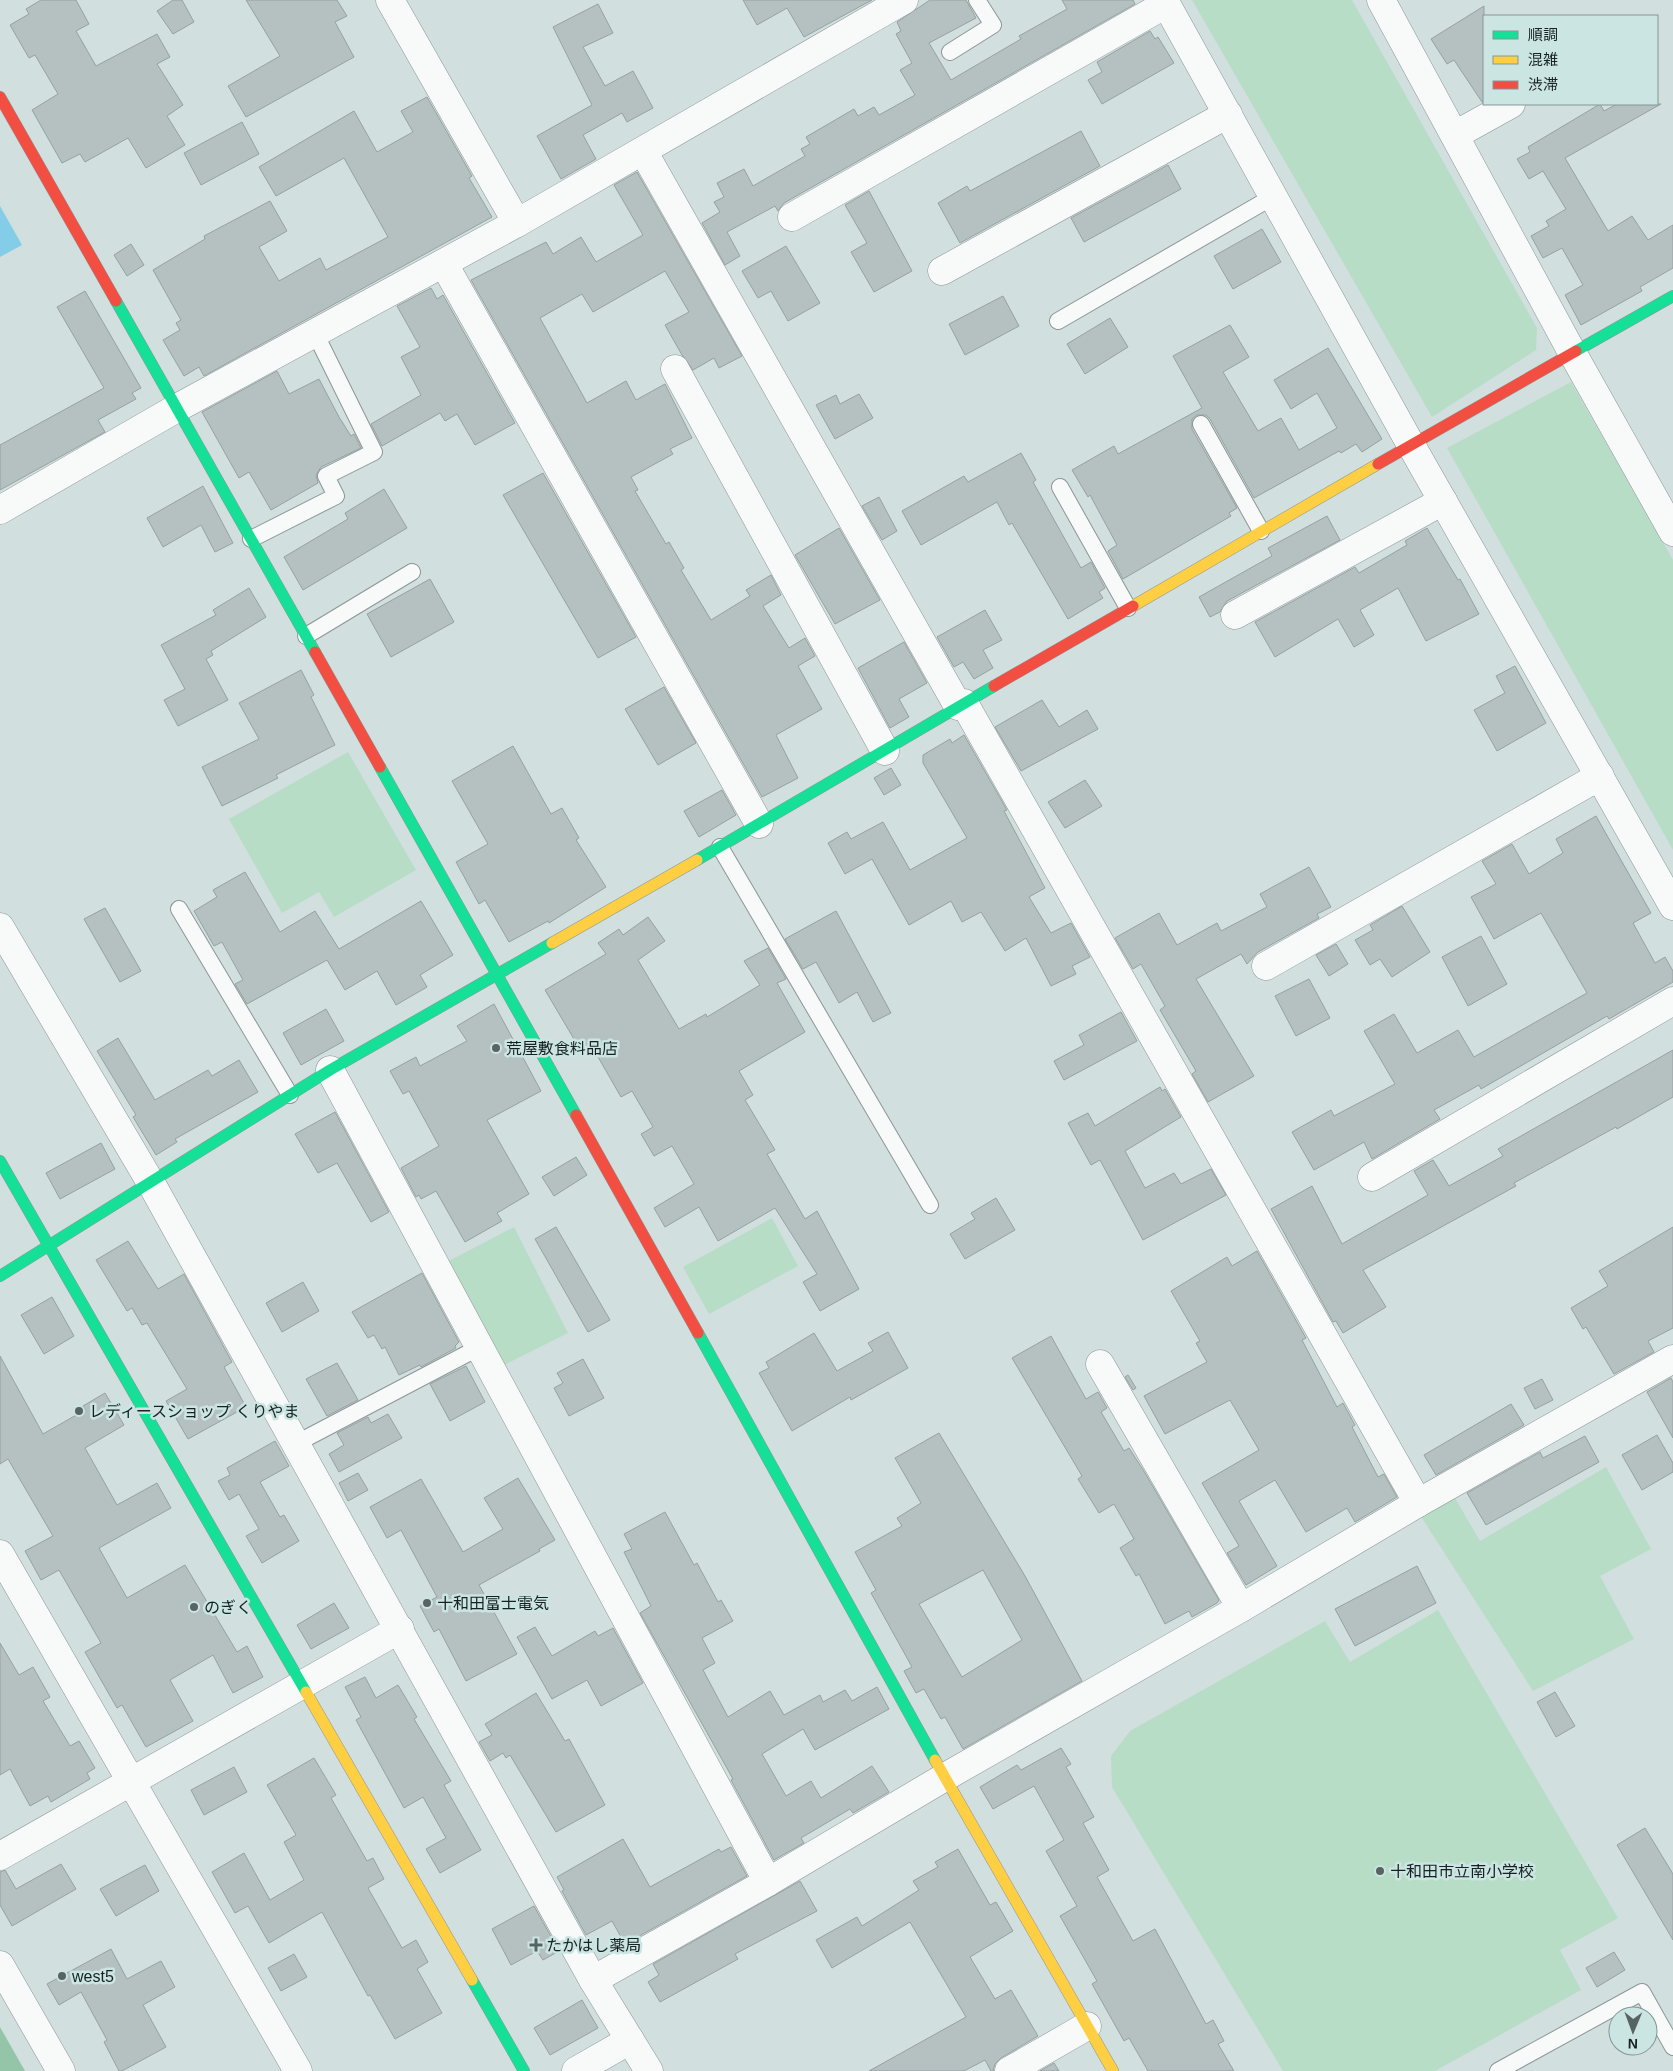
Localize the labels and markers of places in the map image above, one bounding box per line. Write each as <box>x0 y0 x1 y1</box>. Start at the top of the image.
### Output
place label: 荒屋敷食料品店 <box>506 1040 618 1057</box>
marker: 荒屋敷食料品店 <box>490 1042 502 1054</box>
place label: レディースショップ くりやま <box>89 1403 300 1420</box>
marker: レディースショップ くりやま <box>73 1405 85 1417</box>
place label: 十和田富士電気 <box>437 1595 549 1612</box>
marker: 十和田富士電気 <box>421 1597 433 1609</box>
place label: のぎく <box>204 1599 252 1616</box>
marker: のぎく <box>188 1601 200 1613</box>
place label: 十和田市立南小学校 <box>1390 1863 1534 1880</box>
marker: 十和田市立南小学校 <box>1374 1865 1386 1877</box>
place label: たかはし薬局 <box>546 1937 641 1954</box>
marker: たかはし薬局 <box>530 1939 542 1951</box>
place label: west5 <box>71 1968 114 1985</box>
marker: west5 <box>56 1970 68 1982</box>

